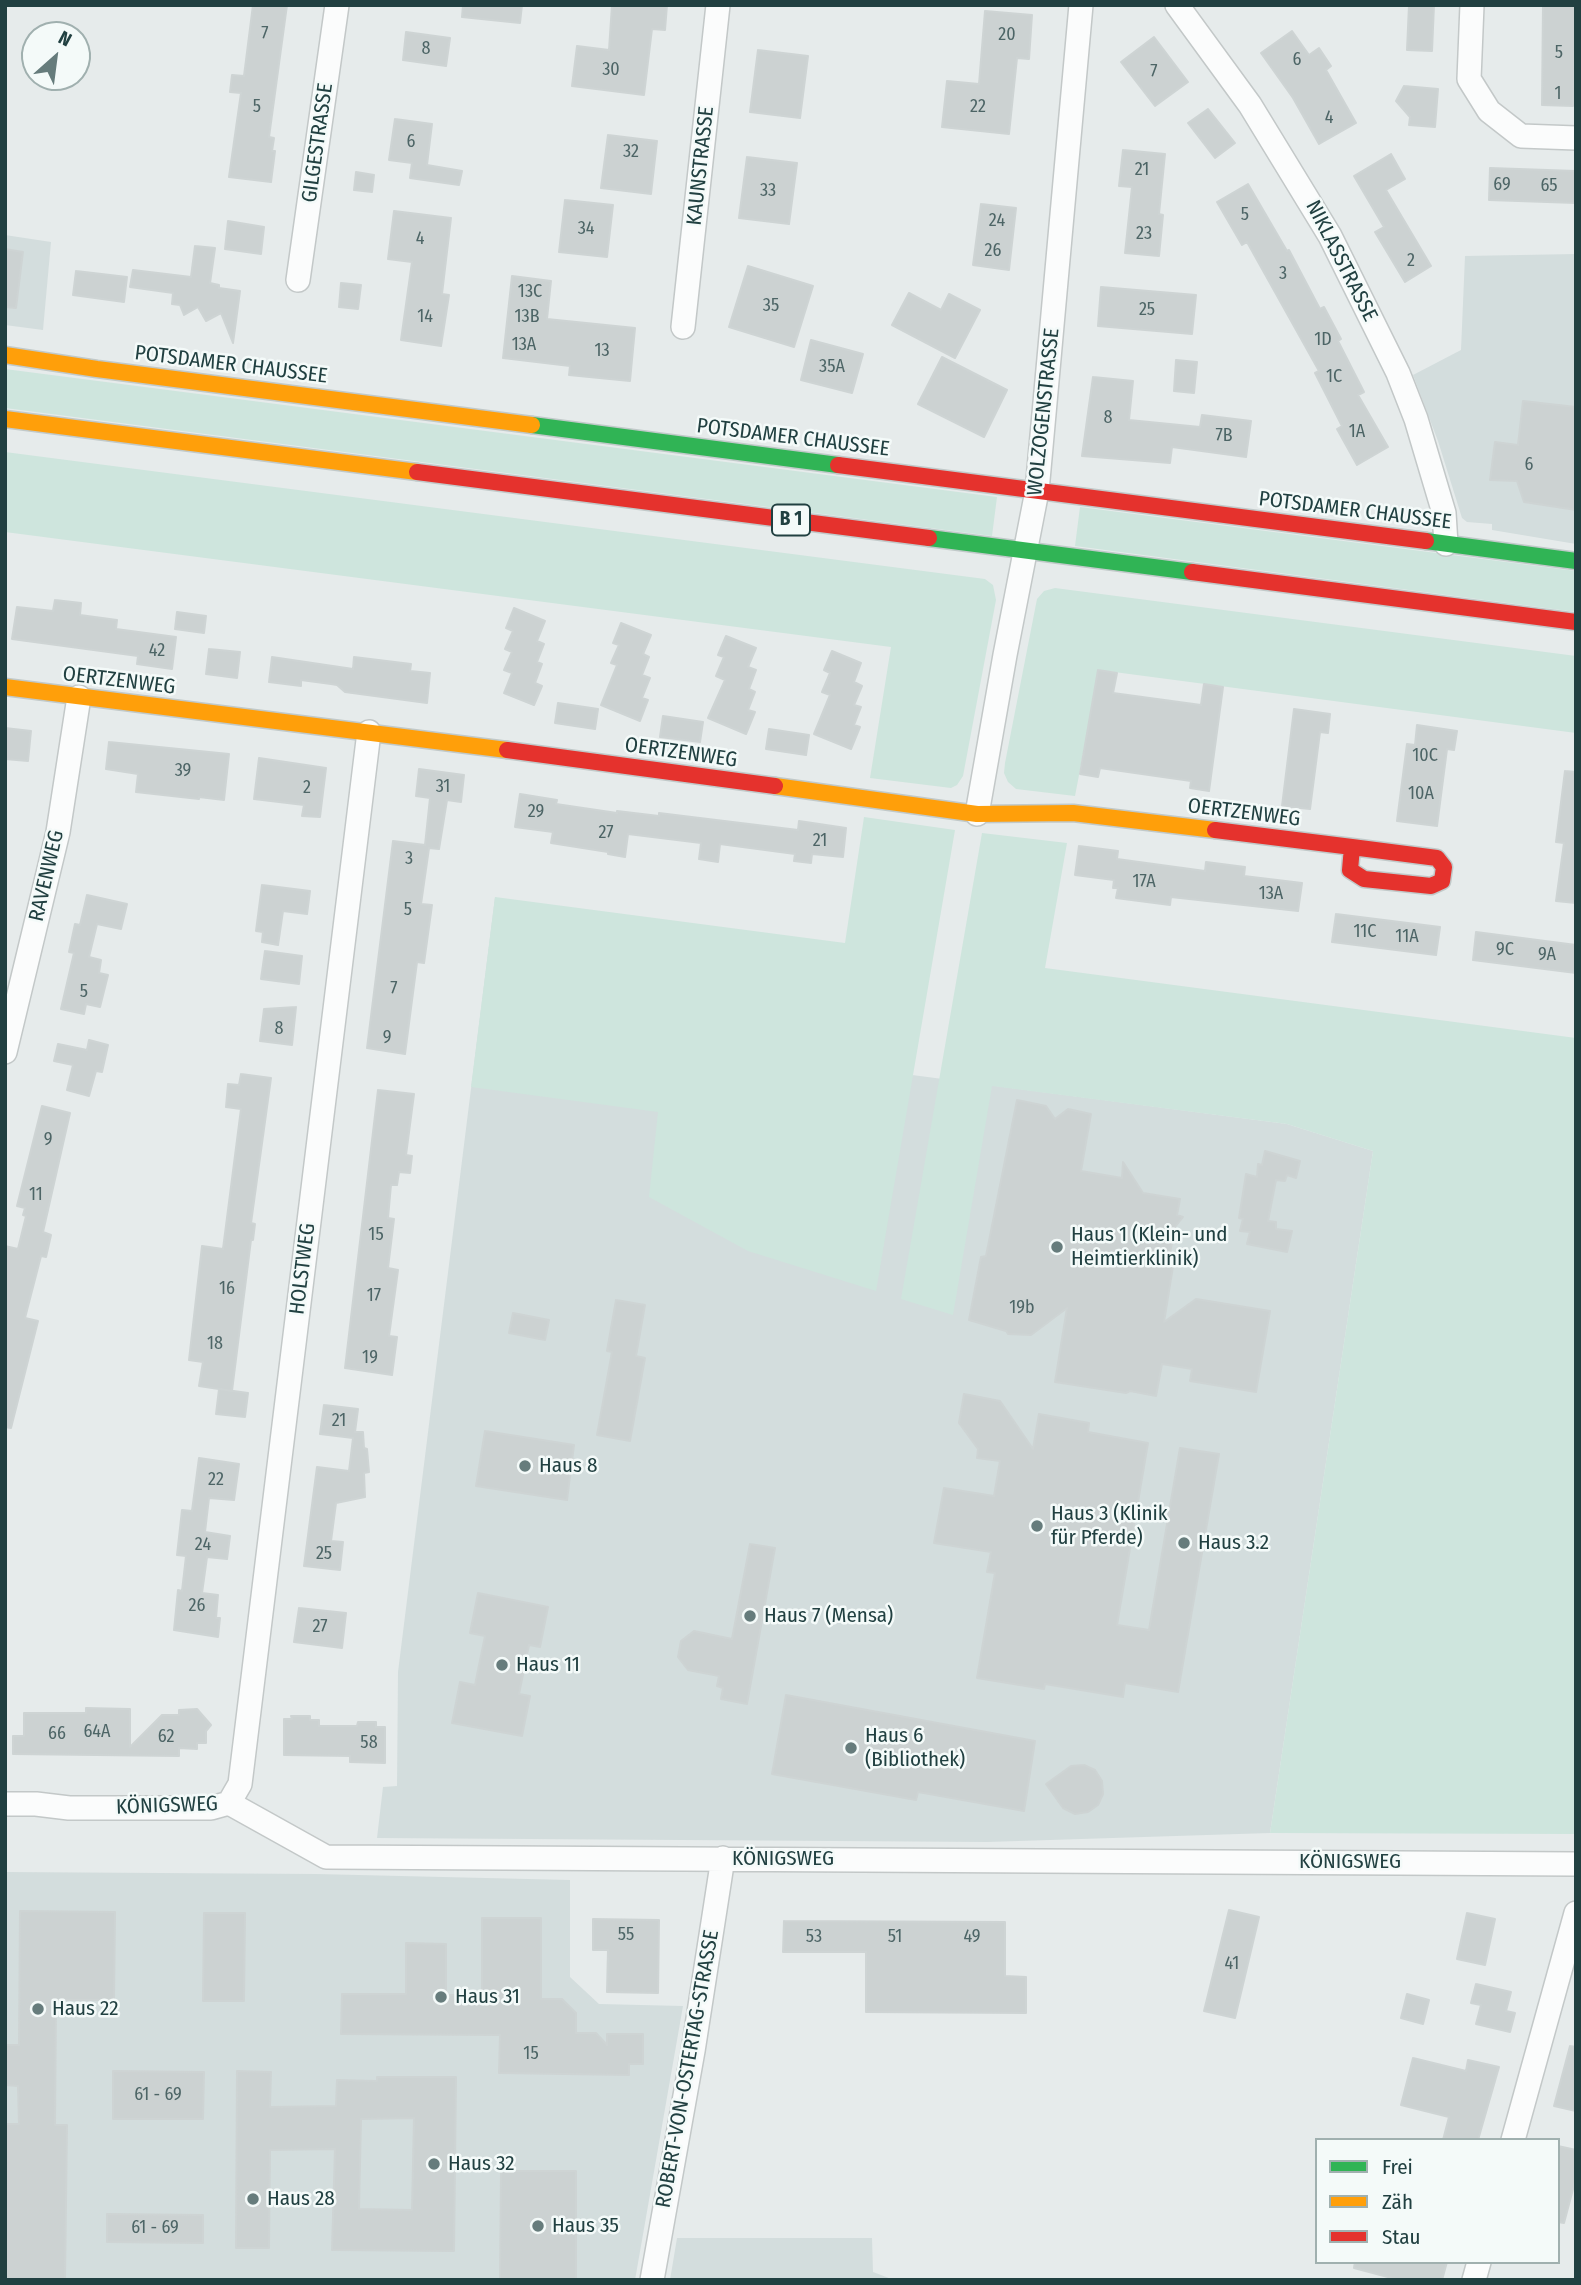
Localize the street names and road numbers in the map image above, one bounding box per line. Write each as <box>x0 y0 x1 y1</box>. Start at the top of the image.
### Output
street label: GILGESTRASSE <box>297 82 339 204</box>
street label: KAUNSTRASSE <box>682 105 720 227</box>
street label: NIKLASSTRASSE <box>1300 196 1382 326</box>
street label: WOLZOGENSTRASSE <box>1023 327 1065 497</box>
street label: POTSDAMER CHAUSSEE <box>133 341 329 389</box>
street label: POTSDAMER CHAUSSEE <box>695 414 891 462</box>
street label: POTSDAMER CHAUSSEE <box>1257 487 1453 535</box>
road number: B 1 <box>772 505 810 536</box>
street label: OERTZENWEG <box>61 662 177 700</box>
street label: OERTZENWEG <box>623 733 739 773</box>
street label: OERTZENWEG <box>1186 794 1302 832</box>
street label: RAVENWEG <box>24 828 70 924</box>
street label: HOLSTWEG <box>285 1222 321 1316</box>
street label: KÖNIGSWEG <box>116 1792 218 1820</box>
street label: KÖNIGSWEG <box>732 1846 834 1872</box>
street label: KÖNIGSWEG <box>1299 1849 1401 1875</box>
street label: ROBERT-VON-OSTERTAG-STRASSE <box>651 1928 725 2210</box>

